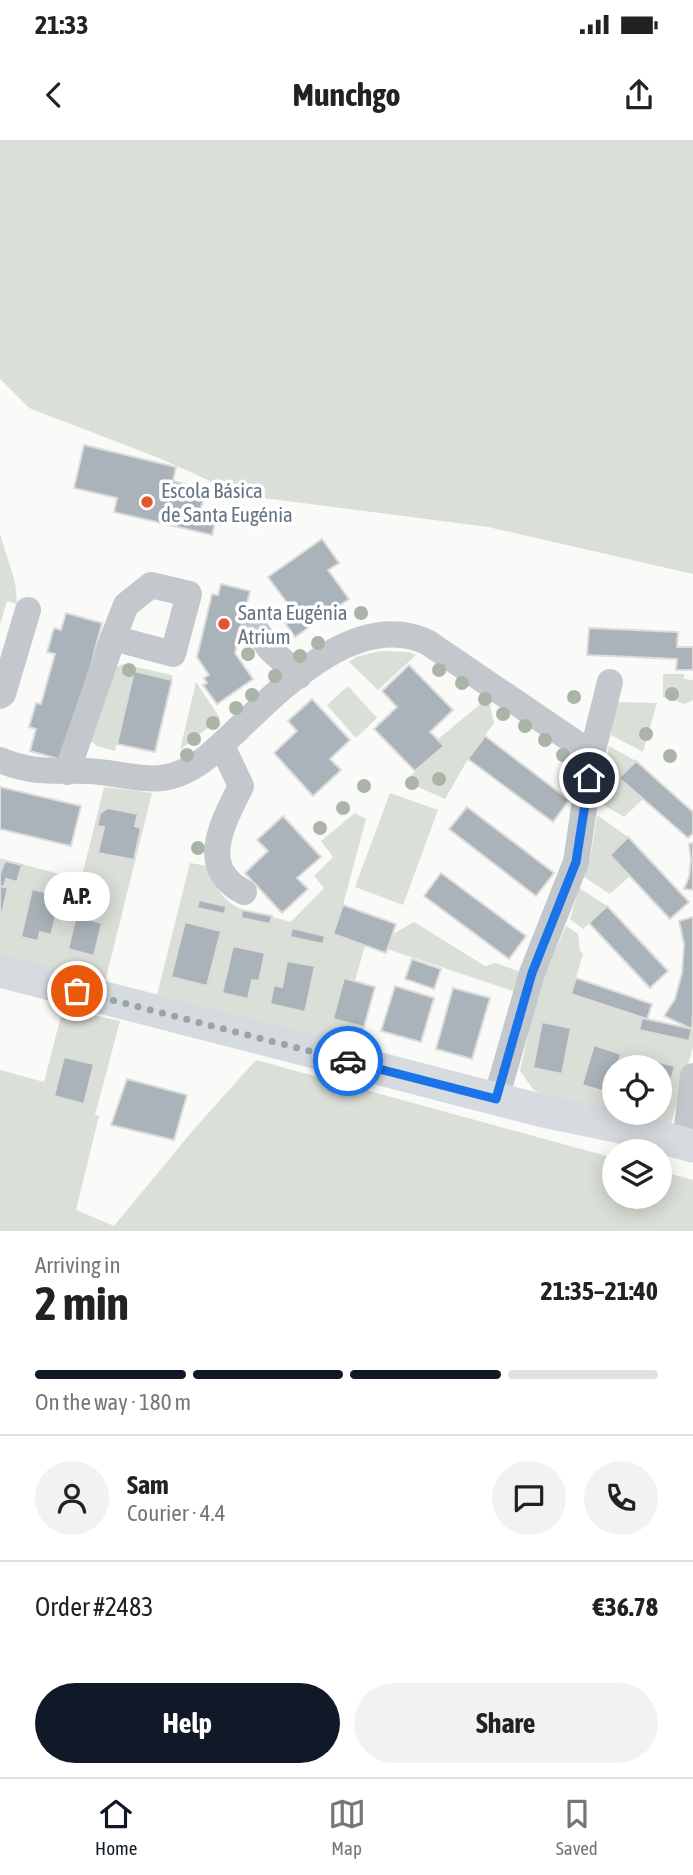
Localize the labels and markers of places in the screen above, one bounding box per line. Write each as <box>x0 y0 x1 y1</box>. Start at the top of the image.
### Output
place label: Escola Básica de Santa Eugénia <box>161 478 293 526</box>
marker: Escola Básica de Santa Eugénia <box>139 494 155 510</box>
place label: Santa Eugénia Atrium <box>238 600 347 648</box>
marker: Santa Eugénia Atrium <box>216 616 232 632</box>
pin <box>559 748 619 808</box>
callout: A.P. <box>44 872 110 921</box>
pin <box>47 961 107 1021</box>

